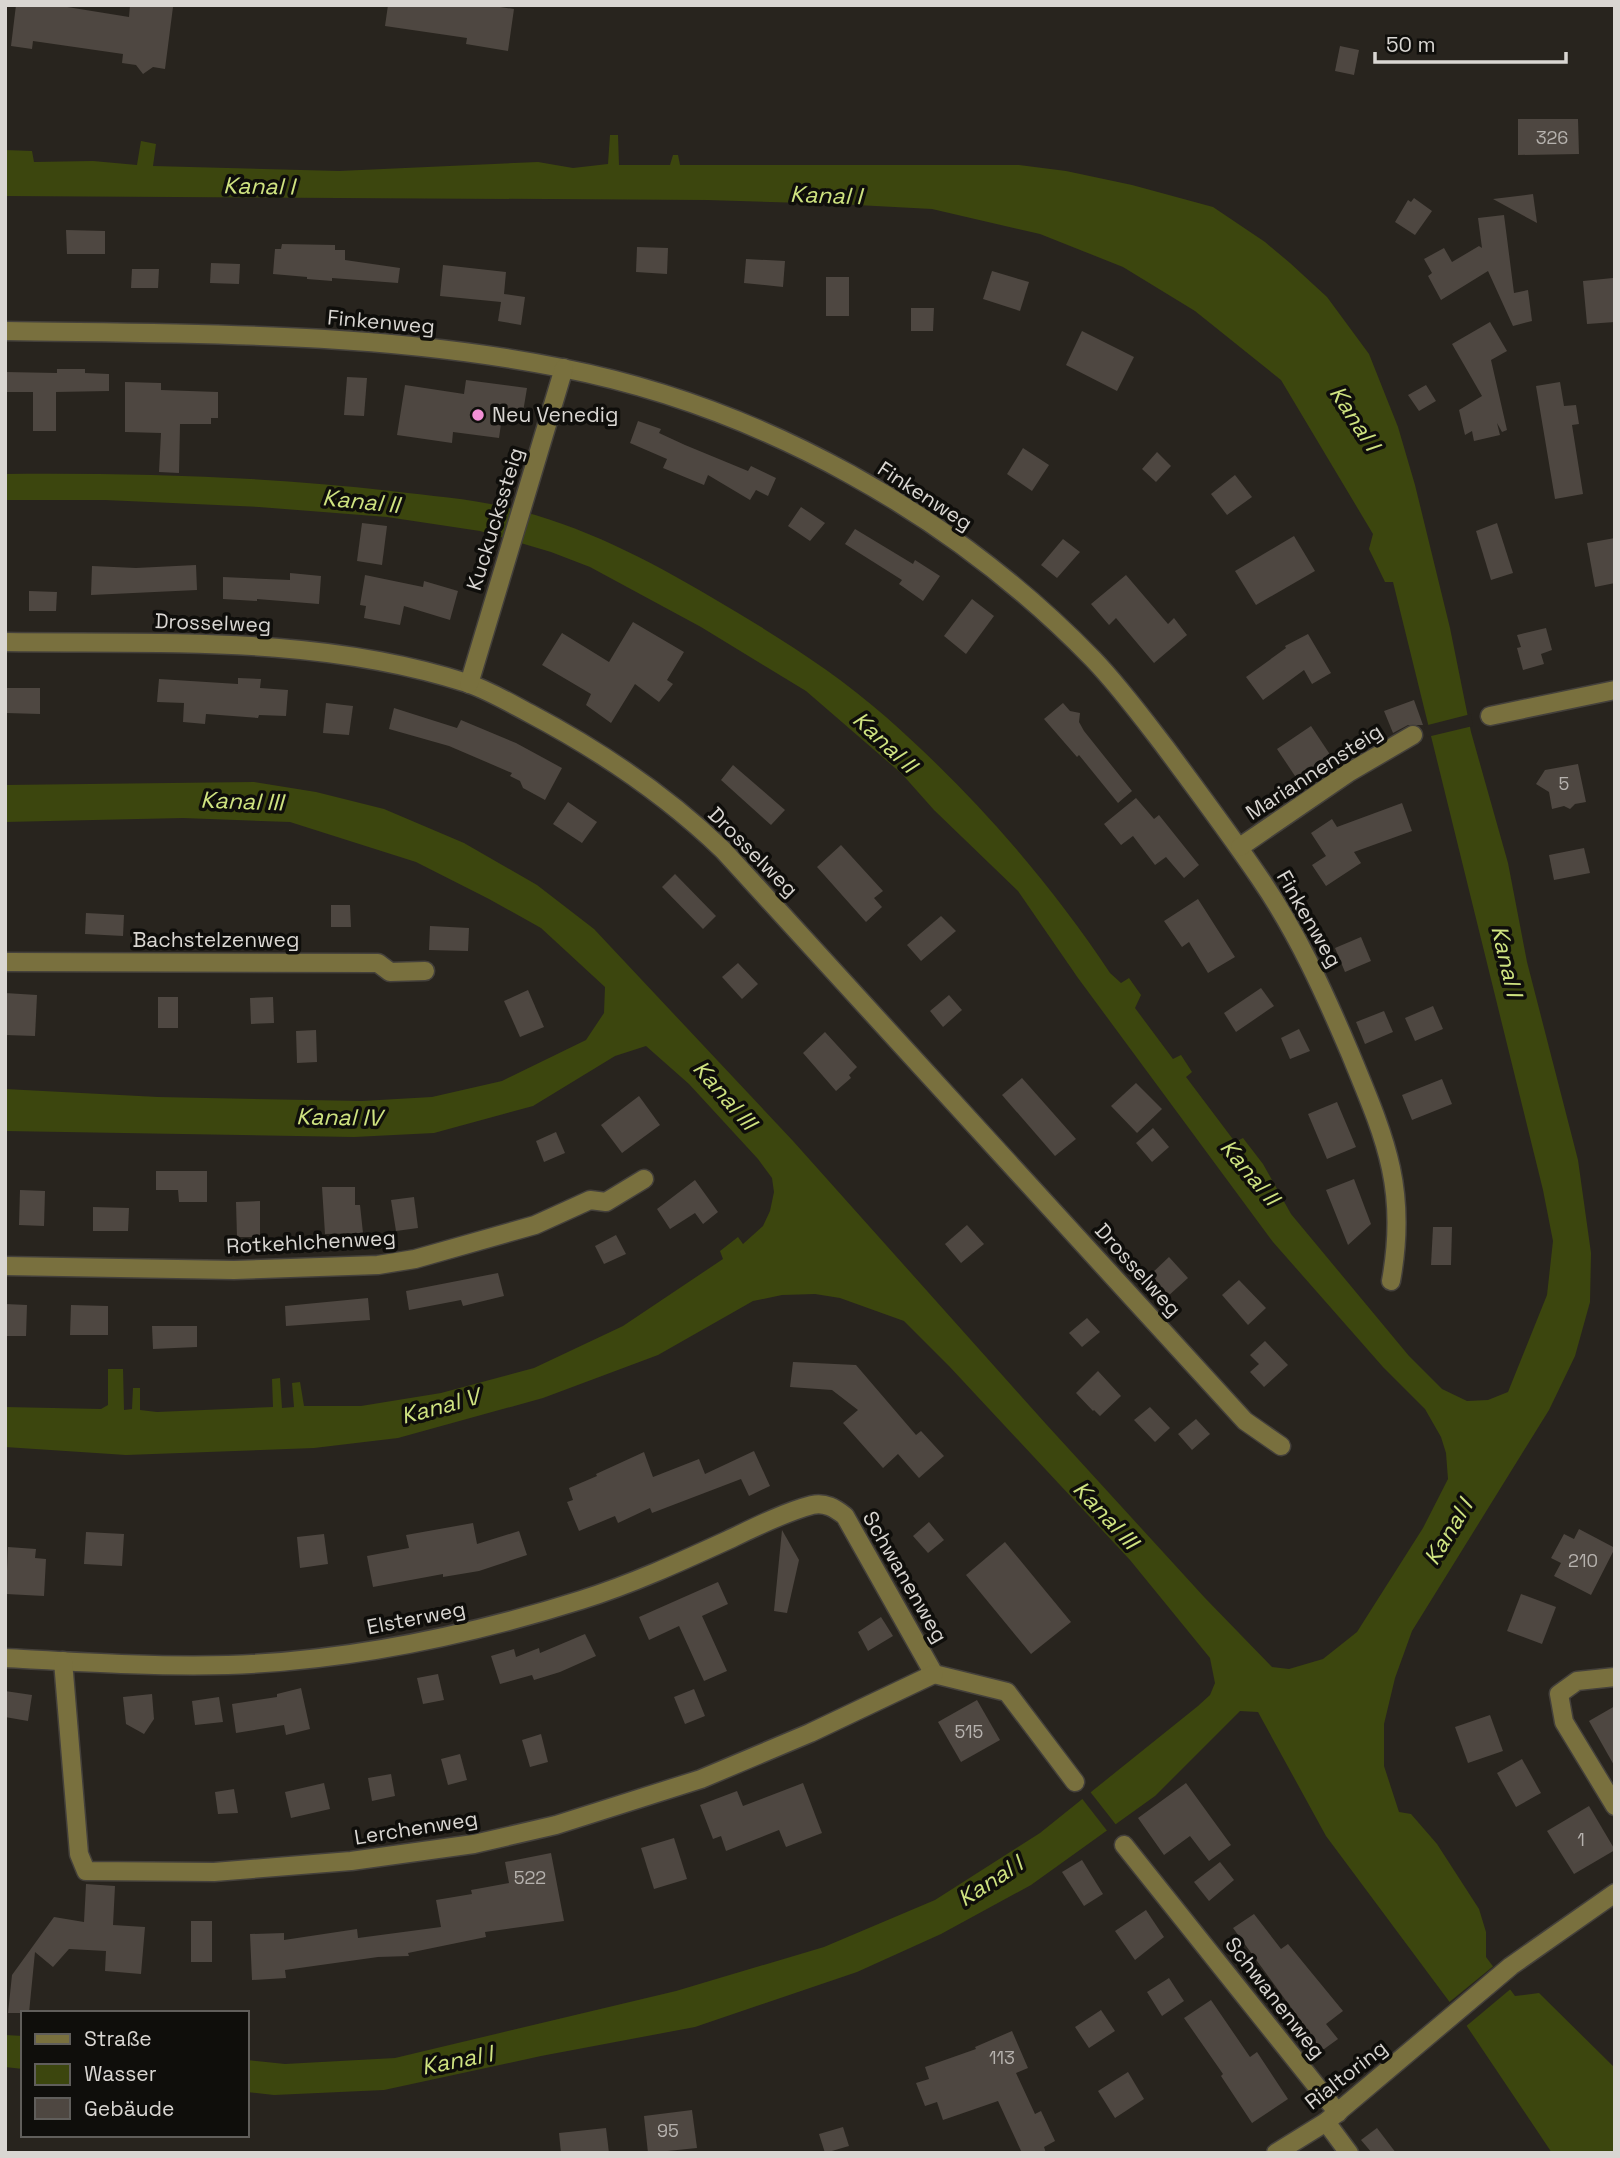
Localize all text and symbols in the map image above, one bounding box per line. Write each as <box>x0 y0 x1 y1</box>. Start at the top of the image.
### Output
scale bar <box>1375 21 1566 65</box>
text: 50 m <box>1386 31 1436 58</box>
house number: 326 <box>1536 126 1568 149</box>
water label: Kanal I <box>223 170 298 202</box>
water label: Kanal I <box>790 179 865 211</box>
street label: Finkenweg <box>326 303 436 340</box>
water label: Kanal I <box>1323 380 1388 458</box>
place label: Neu Venedig <box>492 401 618 428</box>
marker: Neu Venedig <box>470 407 486 423</box>
street label: Kuckuckssteig <box>460 444 529 594</box>
street label: Finkenweg <box>873 455 978 536</box>
water label: Kanal II <box>321 482 403 520</box>
street label: Drosselweg <box>154 607 272 638</box>
water label: Kanal II <box>846 705 925 781</box>
street label: Mariannensteig <box>1240 717 1387 826</box>
house number: 5 <box>1559 772 1569 795</box>
water label: Kanal III <box>200 785 286 818</box>
street label: Drosselweg <box>703 801 804 902</box>
street label: Finkenweg <box>1271 865 1348 972</box>
water label: Kanal I <box>1484 923 1530 1002</box>
street label: Bachstelzenweg <box>132 926 300 953</box>
water label: Kanal III <box>686 1054 765 1138</box>
water label: Kanal IV <box>296 1101 386 1133</box>
water label: Kanal II <box>1214 1133 1288 1213</box>
street label: Drosselweg <box>1089 1217 1187 1322</box>
street label: Rotkehlchenweg <box>225 1224 396 1259</box>
water label: Kanal V <box>397 1380 486 1431</box>
water label: Kanal III <box>1067 1474 1147 1557</box>
water label: Kanal I <box>1417 1491 1481 1570</box>
street label: Schwanenweg <box>857 1506 954 1647</box>
house number: 210 <box>1568 1549 1598 1572</box>
street label: Elsterweg <box>364 1595 468 1640</box>
house number: 515 <box>955 1720 983 1743</box>
street label: Lerchenweg <box>352 1804 480 1851</box>
house number: 1 <box>1577 1828 1585 1851</box>
water label: Kanal I <box>952 1848 1030 1913</box>
house number: 522 <box>514 1866 546 1889</box>
street label: Schwanenweg <box>1219 1931 1331 2064</box>
legend <box>21 2011 248 2137</box>
text: Straße <box>84 2025 152 2052</box>
street label: Rialtoring <box>1299 2034 1392 2115</box>
water label: Kanal I <box>419 2038 497 2082</box>
house number: 113 <box>989 2046 1015 2069</box>
text: Wasser <box>84 2060 157 2087</box>
text: Gebäude <box>84 2095 174 2122</box>
house number: 95 <box>657 2119 679 2142</box>

